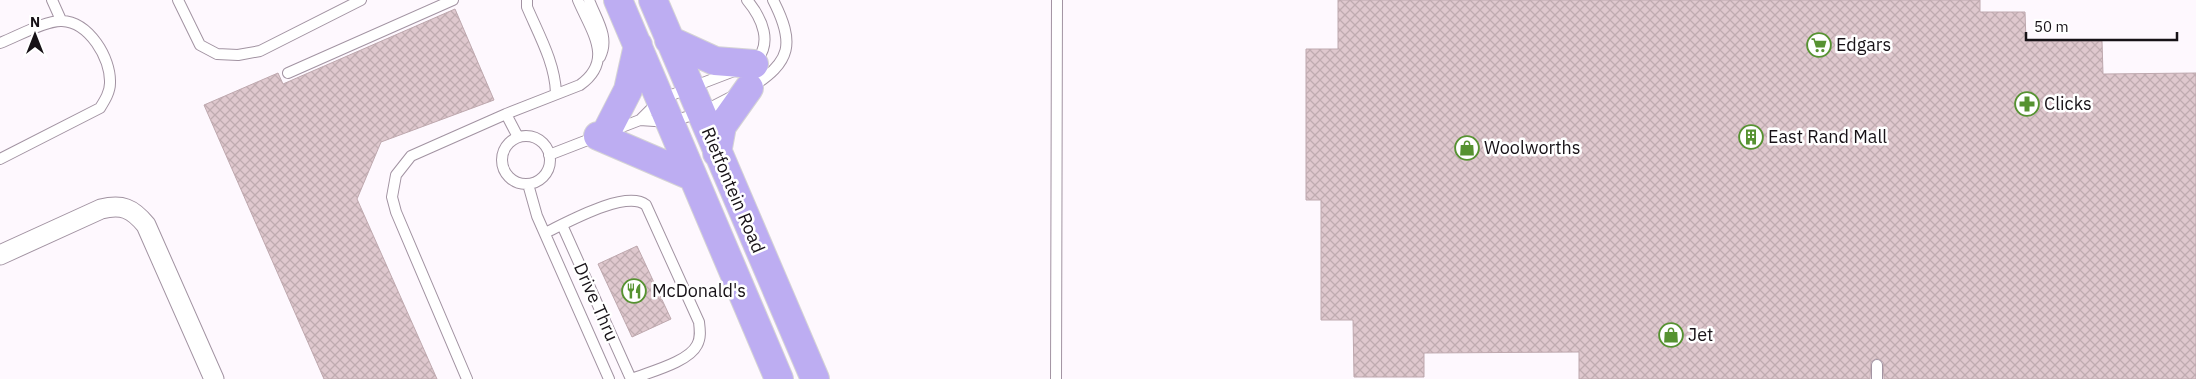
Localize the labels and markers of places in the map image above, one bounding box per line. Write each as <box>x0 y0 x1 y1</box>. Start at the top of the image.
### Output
supermarket icon: Edgars <box>1806 32 1832 58</box>
place label: Edgars <box>1836 33 1891 56</box>
pharmacy icon: Clicks <box>2014 91 2040 117</box>
place label: Clicks <box>2044 92 2092 115</box>
building icon: East Rand Mall <box>1738 124 1764 150</box>
place label: East Rand Mall <box>1768 125 1887 148</box>
shop icon: Woolworths <box>1454 135 1480 161</box>
place label: Woolworths <box>1484 136 1581 159</box>
restaurant icon: McDonald's <box>621 278 647 304</box>
place label: McDonald's <box>652 279 746 302</box>
shop icon: Jet <box>1658 322 1684 348</box>
place label: Jet <box>1688 323 1713 346</box>

